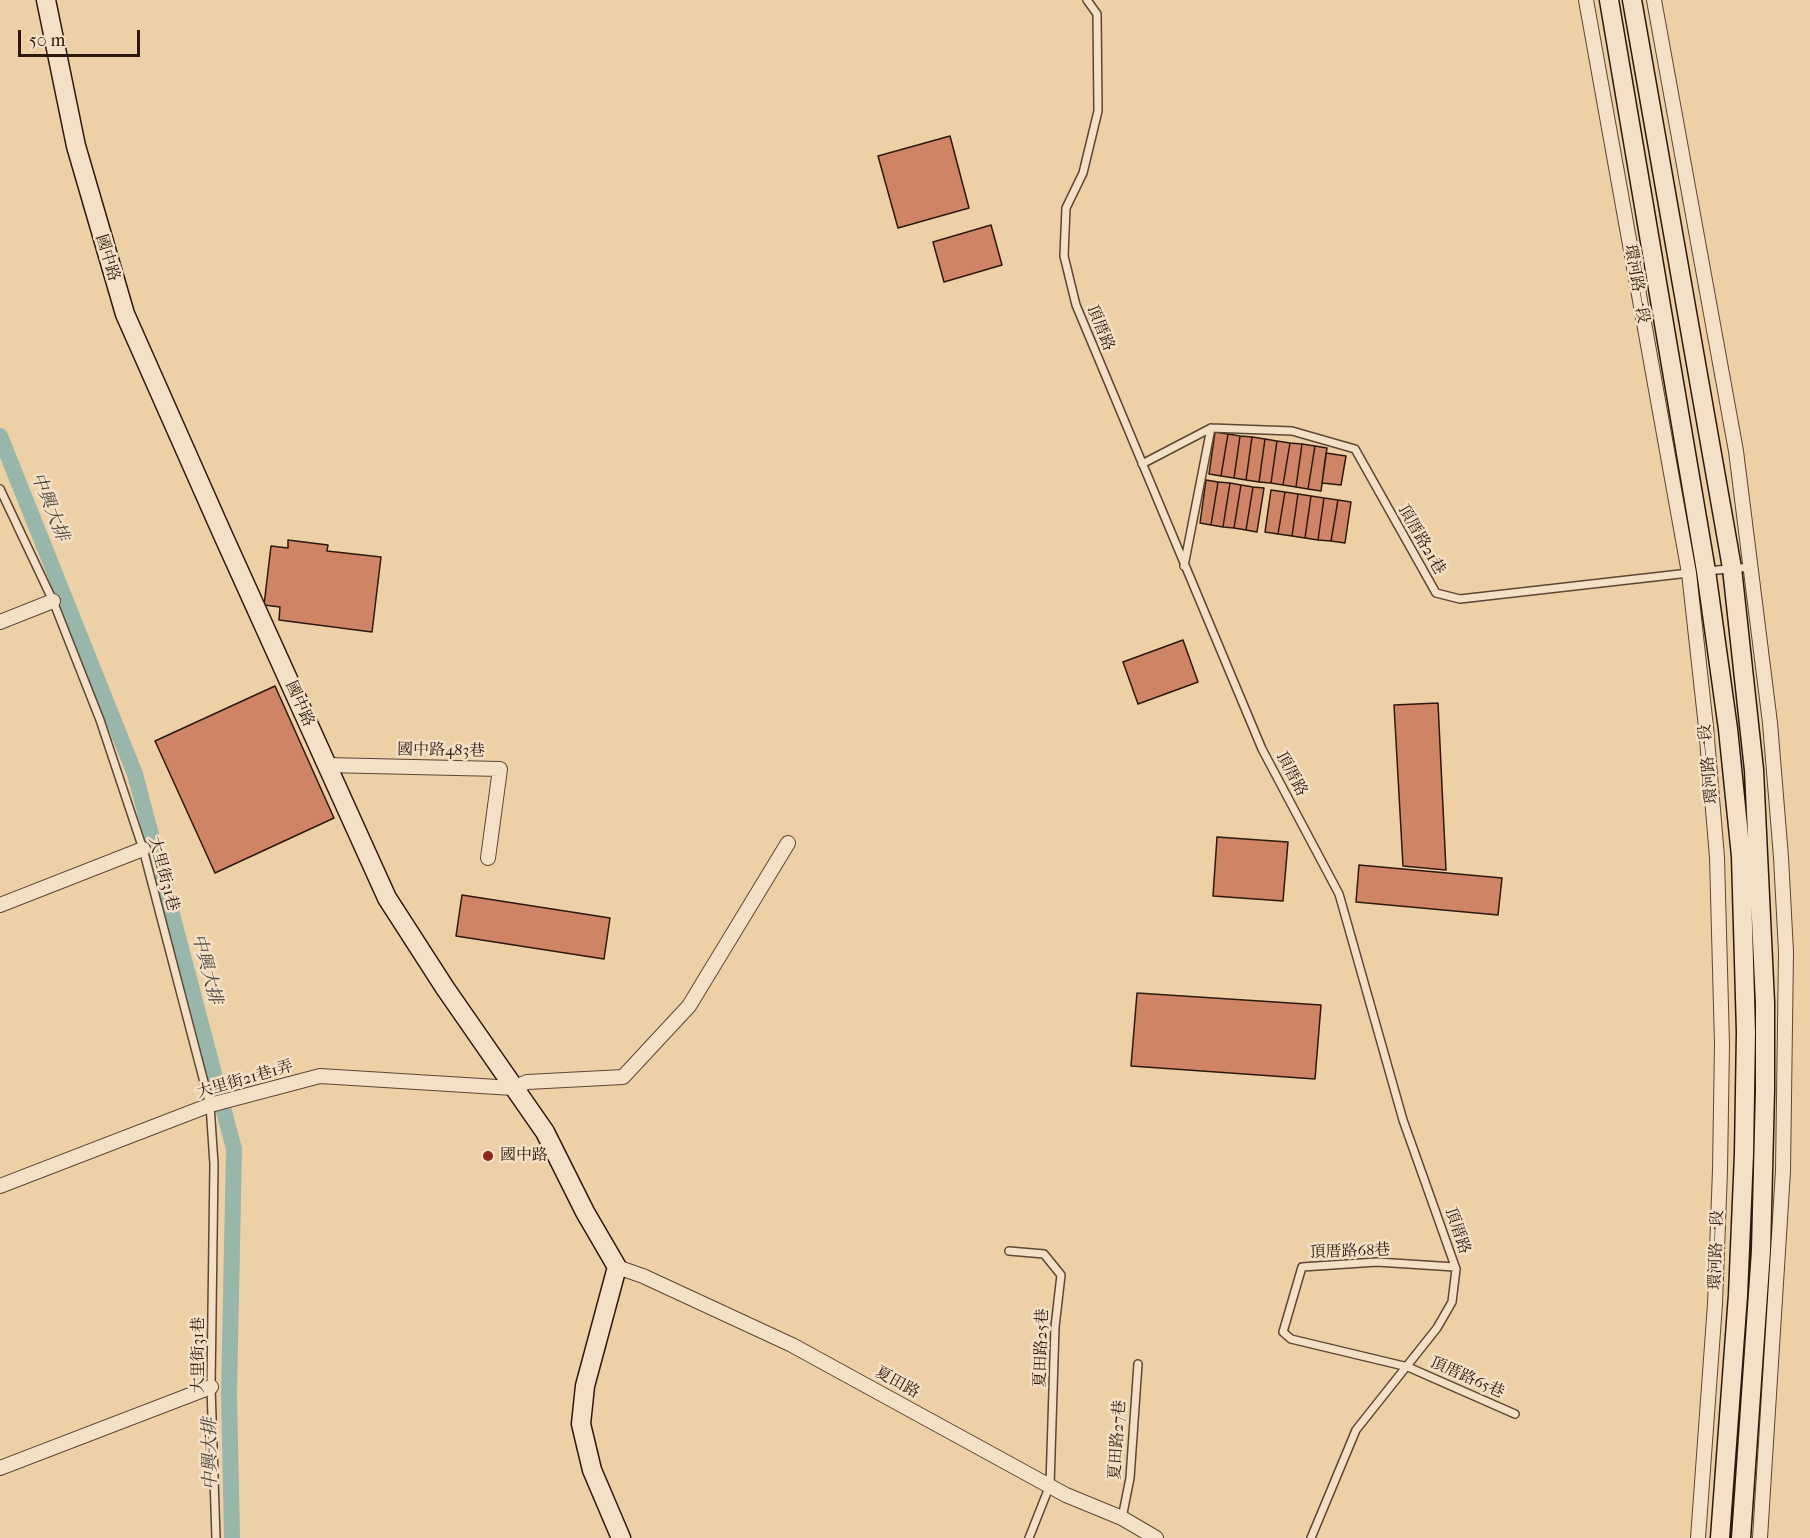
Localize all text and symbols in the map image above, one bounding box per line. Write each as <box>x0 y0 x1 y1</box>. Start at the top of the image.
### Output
scale bar <box>21 18 142 56</box>
text: 50 m <box>29 30 65 51</box>
street label: 國中路 <box>91 232 123 284</box>
street label: 環河路一段 <box>1620 243 1652 325</box>
street label: 頂厝路 <box>1082 302 1118 354</box>
water label: 中興大排 <box>26 470 72 544</box>
street label: 頂厝路21巷 <box>1393 501 1449 579</box>
street label: 國中路 <box>280 678 318 730</box>
street label: 環河路一段 <box>1696 723 1722 805</box>
street label: 國中路483巷 <box>397 741 485 761</box>
street label: 頂厝路 <box>1271 748 1311 800</box>
street label: 大里街31巷 <box>144 835 182 913</box>
water label: 中興大排 <box>186 931 226 1007</box>
street label: 大里街21巷1弄 <box>194 1057 296 1103</box>
place label: 國中路 <box>500 1146 548 1166</box>
marker: 國中路 <box>481 1149 495 1163</box>
street label: 頂厝路 <box>1440 1205 1474 1257</box>
street label: 環河路一段 <box>1706 1210 1728 1290</box>
street label: 頂厝路68巷 <box>1309 1241 1391 1263</box>
street label: 夏田路25巷 <box>1031 1308 1053 1388</box>
street label: 大里街31巷 <box>189 1317 209 1393</box>
street label: 頂厝路65巷 <box>1427 1353 1507 1403</box>
street label: 夏田路 <box>871 1363 923 1403</box>
street label: 夏田路27巷 <box>1106 1399 1130 1481</box>
water label: 中興大排 <box>200 1418 222 1490</box>

